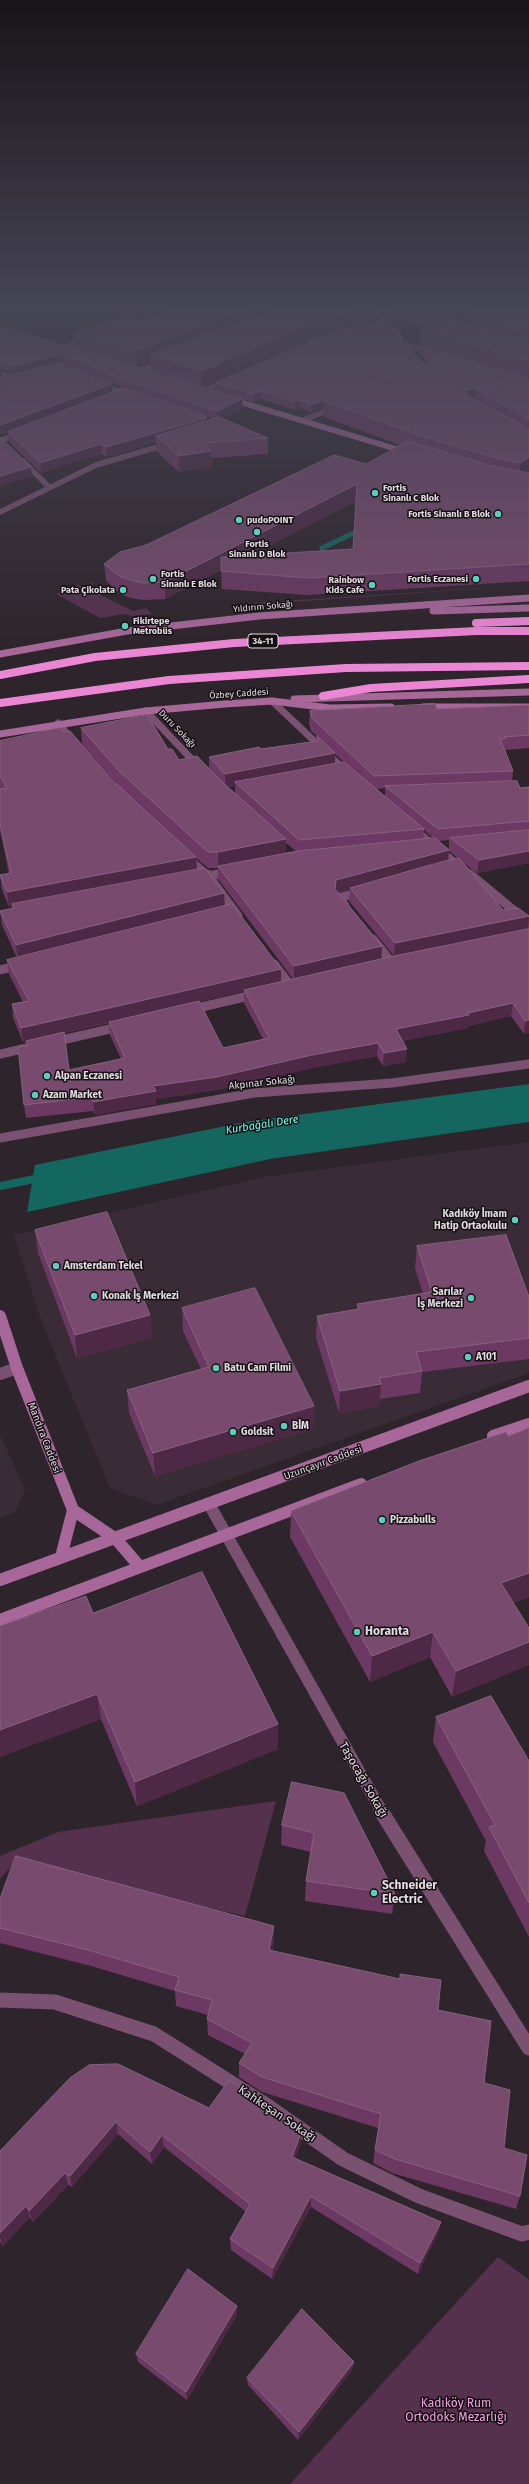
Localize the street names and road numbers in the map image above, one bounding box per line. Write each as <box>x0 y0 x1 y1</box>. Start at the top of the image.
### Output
street label: Yıldırım Sokağı <box>232 599 294 615</box>
road number: 34-11 <box>248 634 278 648</box>
street label: Özbey Caddesi <box>209 687 269 701</box>
street label: Duru Sokağı <box>156 708 198 750</box>
street label: Akpınar Sokağı <box>228 1074 296 1092</box>
street label: Mandıra Caddesi <box>25 1401 63 1475</box>
street label: Uzunçayır Caddesi <box>282 1443 364 1483</box>
street label: Taşocağı Sokağı <box>336 1740 390 1820</box>
street label: Kahkeşan Sokağı <box>235 2083 319 2145</box>

